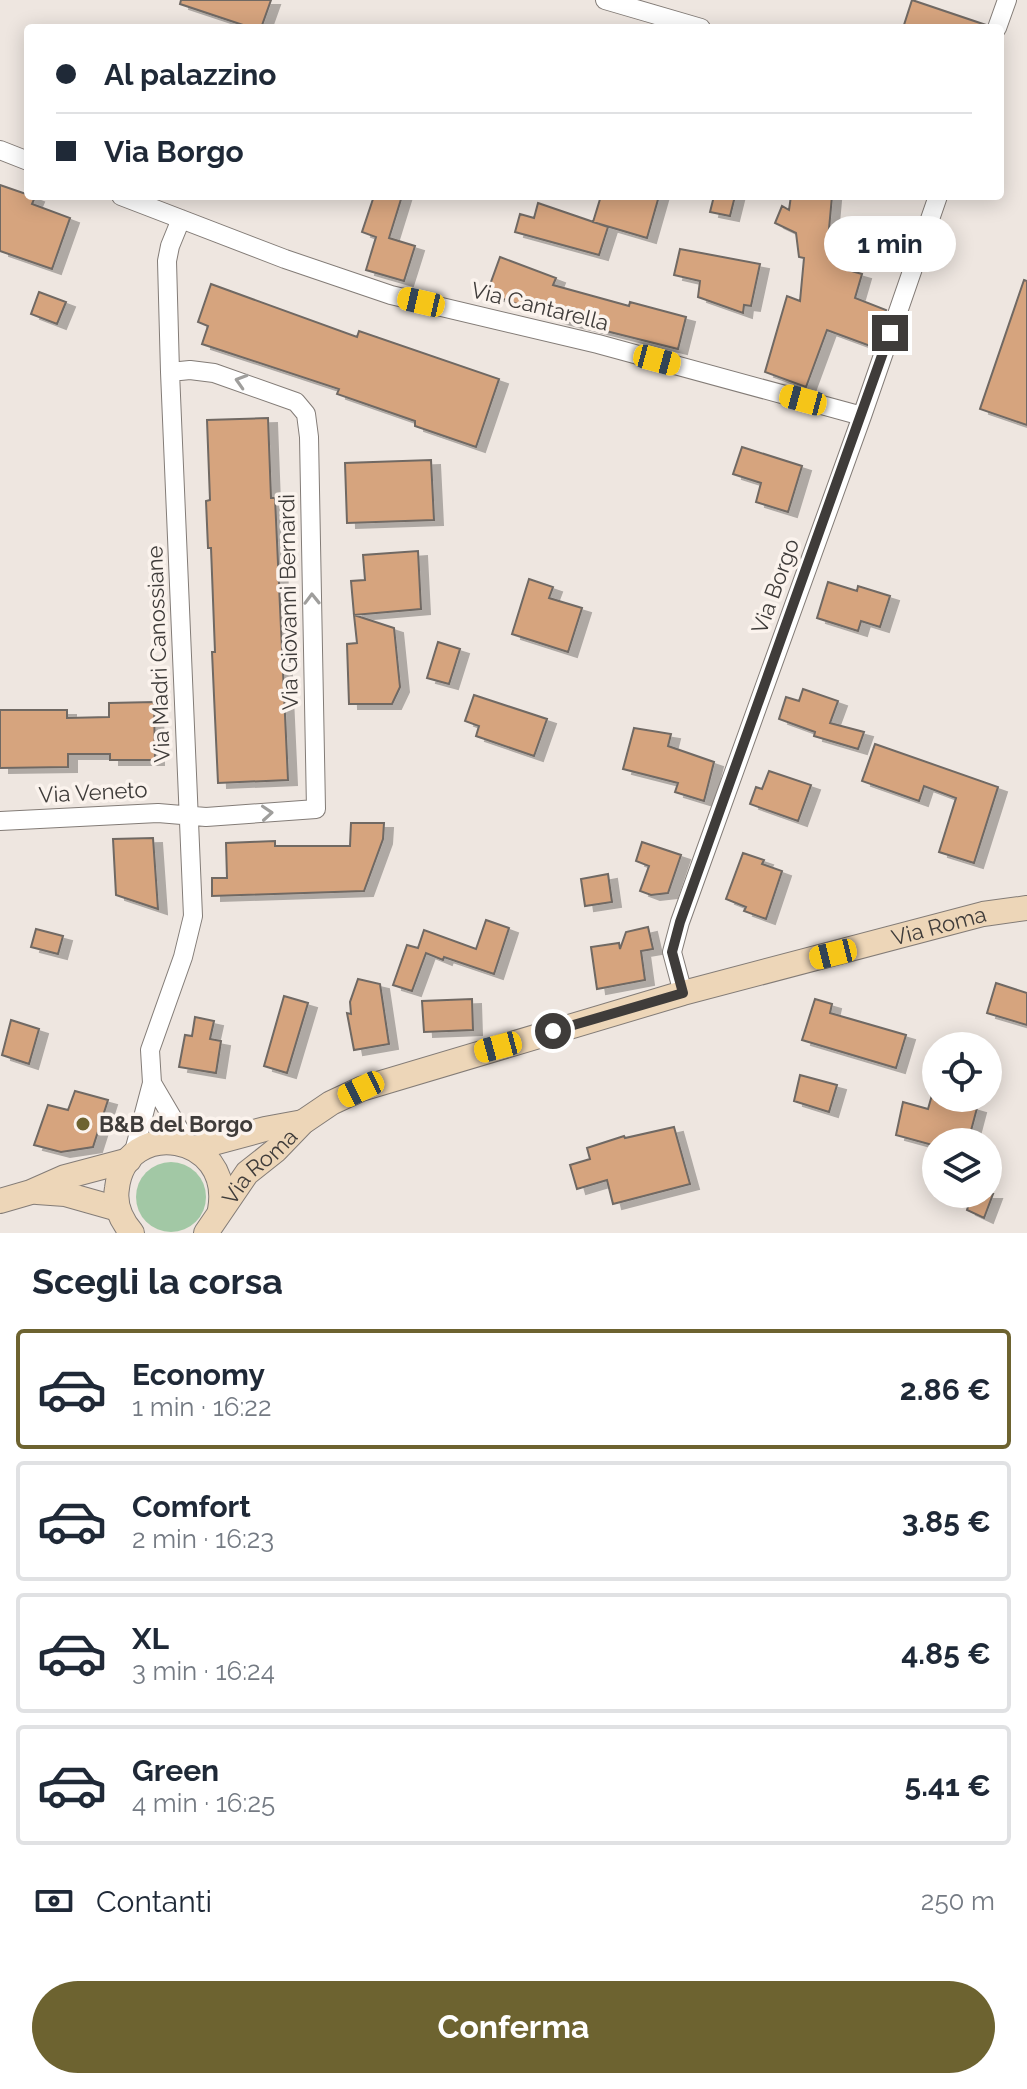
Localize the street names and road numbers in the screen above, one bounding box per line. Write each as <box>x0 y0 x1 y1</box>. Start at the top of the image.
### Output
street label: Via Cantarella <box>469 276 611 336</box>
street label: Via Giovanni Bernardi <box>273 494 303 710</box>
street label: Via Borgo <box>746 535 804 637</box>
street label: Via Madri Canossiane <box>141 545 175 763</box>
street label: Via Veneto <box>38 776 148 808</box>
street label: Via Roma <box>889 901 989 951</box>
street label: Via Roma <box>217 1123 302 1209</box>

